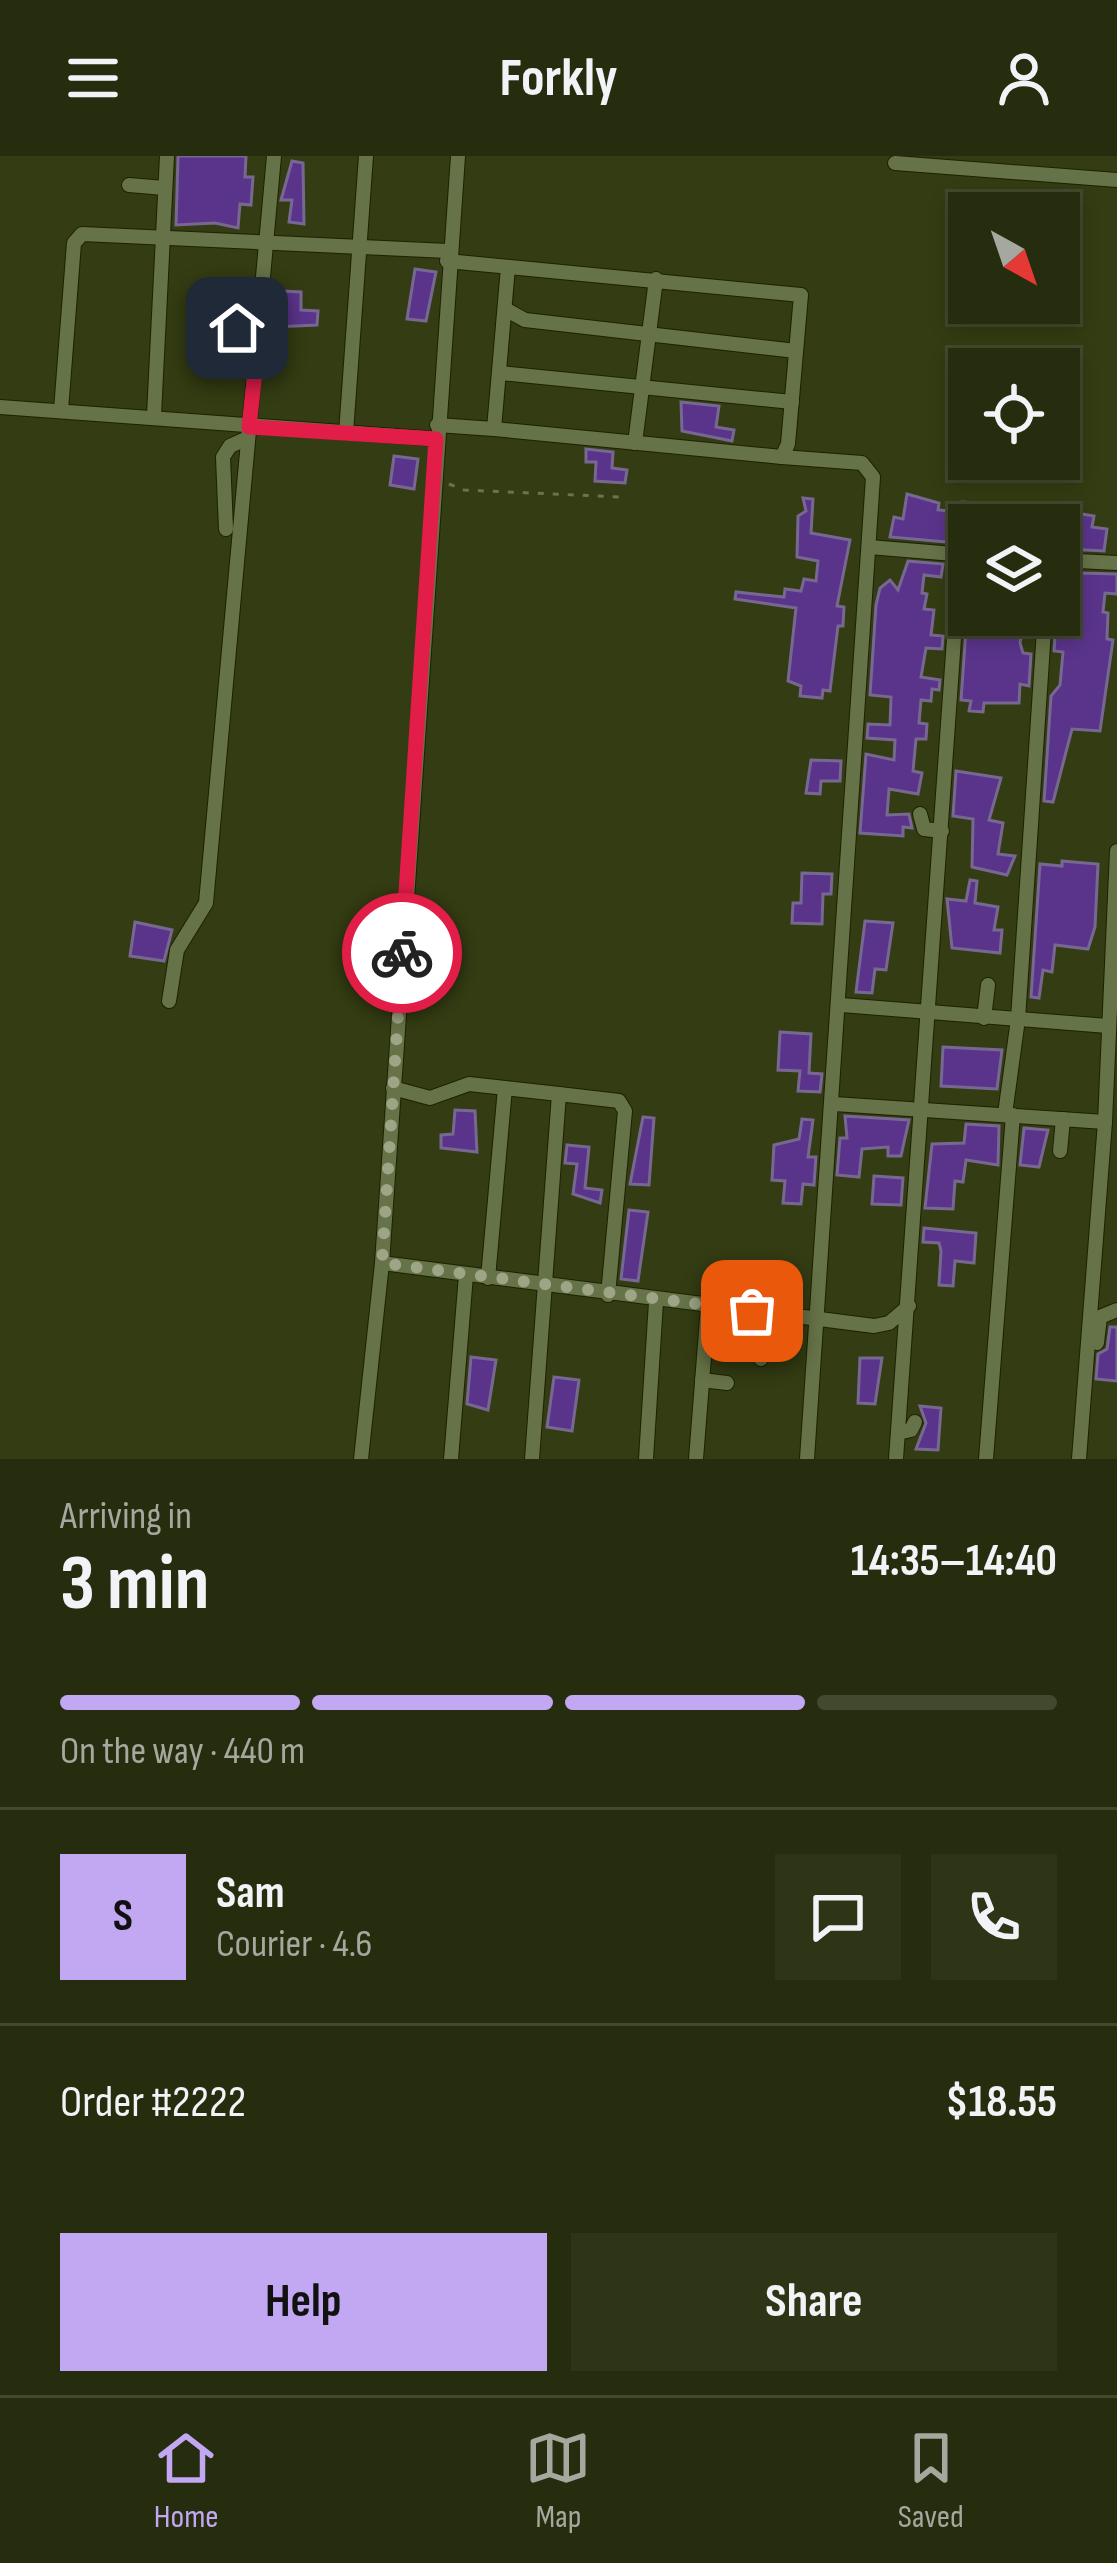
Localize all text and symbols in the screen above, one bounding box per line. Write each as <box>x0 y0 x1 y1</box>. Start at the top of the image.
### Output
icon: menu <box>60 45 126 111</box>
icon: person <box>991 45 1057 111</box>
text: Forkly <box>500 46 617 111</box>
north arrow <box>948 192 1080 324</box>
map controls <box>948 192 1080 636</box>
pin <box>186 277 288 379</box>
icon: home <box>204 295 270 361</box>
button: locate <box>948 348 1080 480</box>
button: layers <box>948 504 1080 636</box>
courier <box>342 893 462 1013</box>
icon: bike <box>369 920 435 986</box>
pin <box>701 1260 803 1362</box>
icon: bag <box>719 1278 785 1344</box>
text: Arriving in <box>60 1493 192 1540</box>
text: 14:35–14:40 <box>851 1534 1057 1589</box>
text: 3 min <box>60 1538 209 1631</box>
text: On the way · 440 m <box>60 1728 305 1775</box>
button: chat <box>775 1854 901 1980</box>
button: phone <box>931 1854 1057 1980</box>
text: Sam <box>216 1866 285 1921</box>
text: S <box>113 1889 133 1944</box>
text: Courier · 4.6 <box>216 1921 372 1968</box>
text: Order #2222 <box>60 2075 246 2130</box>
text: $18.55 <box>945 2075 1057 2130</box>
button: Help <box>60 2233 547 2371</box>
button: Share <box>571 2233 1057 2371</box>
tab: Home <box>153 2425 219 2537</box>
tab: Map <box>525 2425 591 2537</box>
tab: Saved <box>898 2425 964 2537</box>

